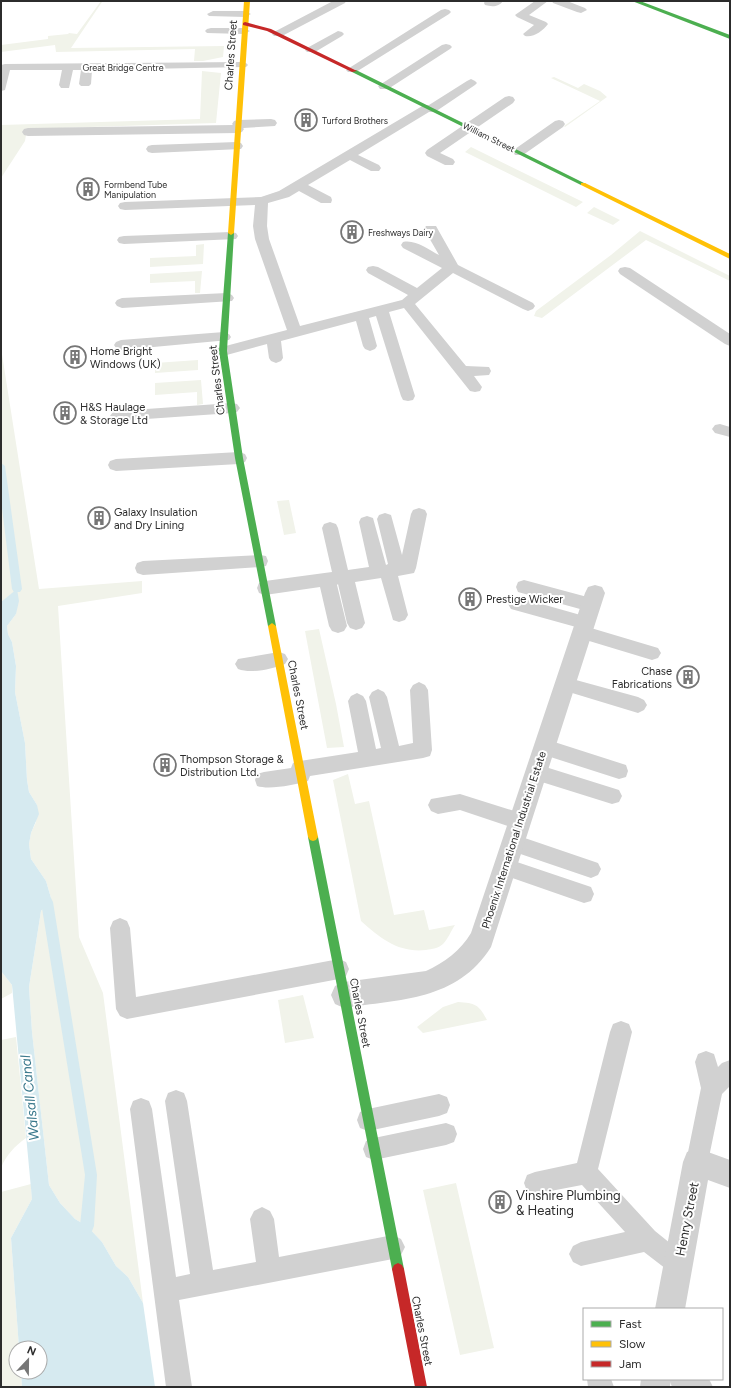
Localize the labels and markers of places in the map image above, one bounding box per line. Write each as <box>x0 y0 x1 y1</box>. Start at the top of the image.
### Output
building icon: Turford Brothers <box>293 107 319 133</box>
place label: Turford Brothers <box>322 115 388 126</box>
building icon: Formbend Tube Manipulation <box>75 176 101 202</box>
place label: Formbend Tube Manipulation <box>104 179 167 200</box>
building icon: Freshways Dairy <box>339 219 365 245</box>
place label: Freshways Dairy <box>368 227 433 238</box>
building icon: Home Bright Windows (UK) <box>62 344 88 370</box>
place label: Home Bright Windows (UK) <box>90 345 161 371</box>
building icon: H&S Haulage & Storage Ltd <box>52 400 78 426</box>
place label: H&S Haulage & Storage Ltd <box>80 401 148 427</box>
building icon: Galaxy Insulation and Dry Lining <box>86 505 112 531</box>
place label: Galaxy Insulation and Dry Lining <box>114 506 197 532</box>
building icon: Prestige Wicker <box>457 586 483 612</box>
place label: Prestige Wicker <box>486 593 563 606</box>
building icon: Chase Fabrications <box>675 664 701 690</box>
place label: Chase Fabrications <box>612 665 672 691</box>
building icon: Thompson Storage & Distribution Ltd. <box>152 752 178 778</box>
place label: Thompson Storage & Distribution Ltd. <box>180 753 284 779</box>
place label: Vinshire Plumbing & Heating <box>516 1188 621 1218</box>
building icon: Vinshire Plumbing & Heating <box>487 1189 513 1215</box>

